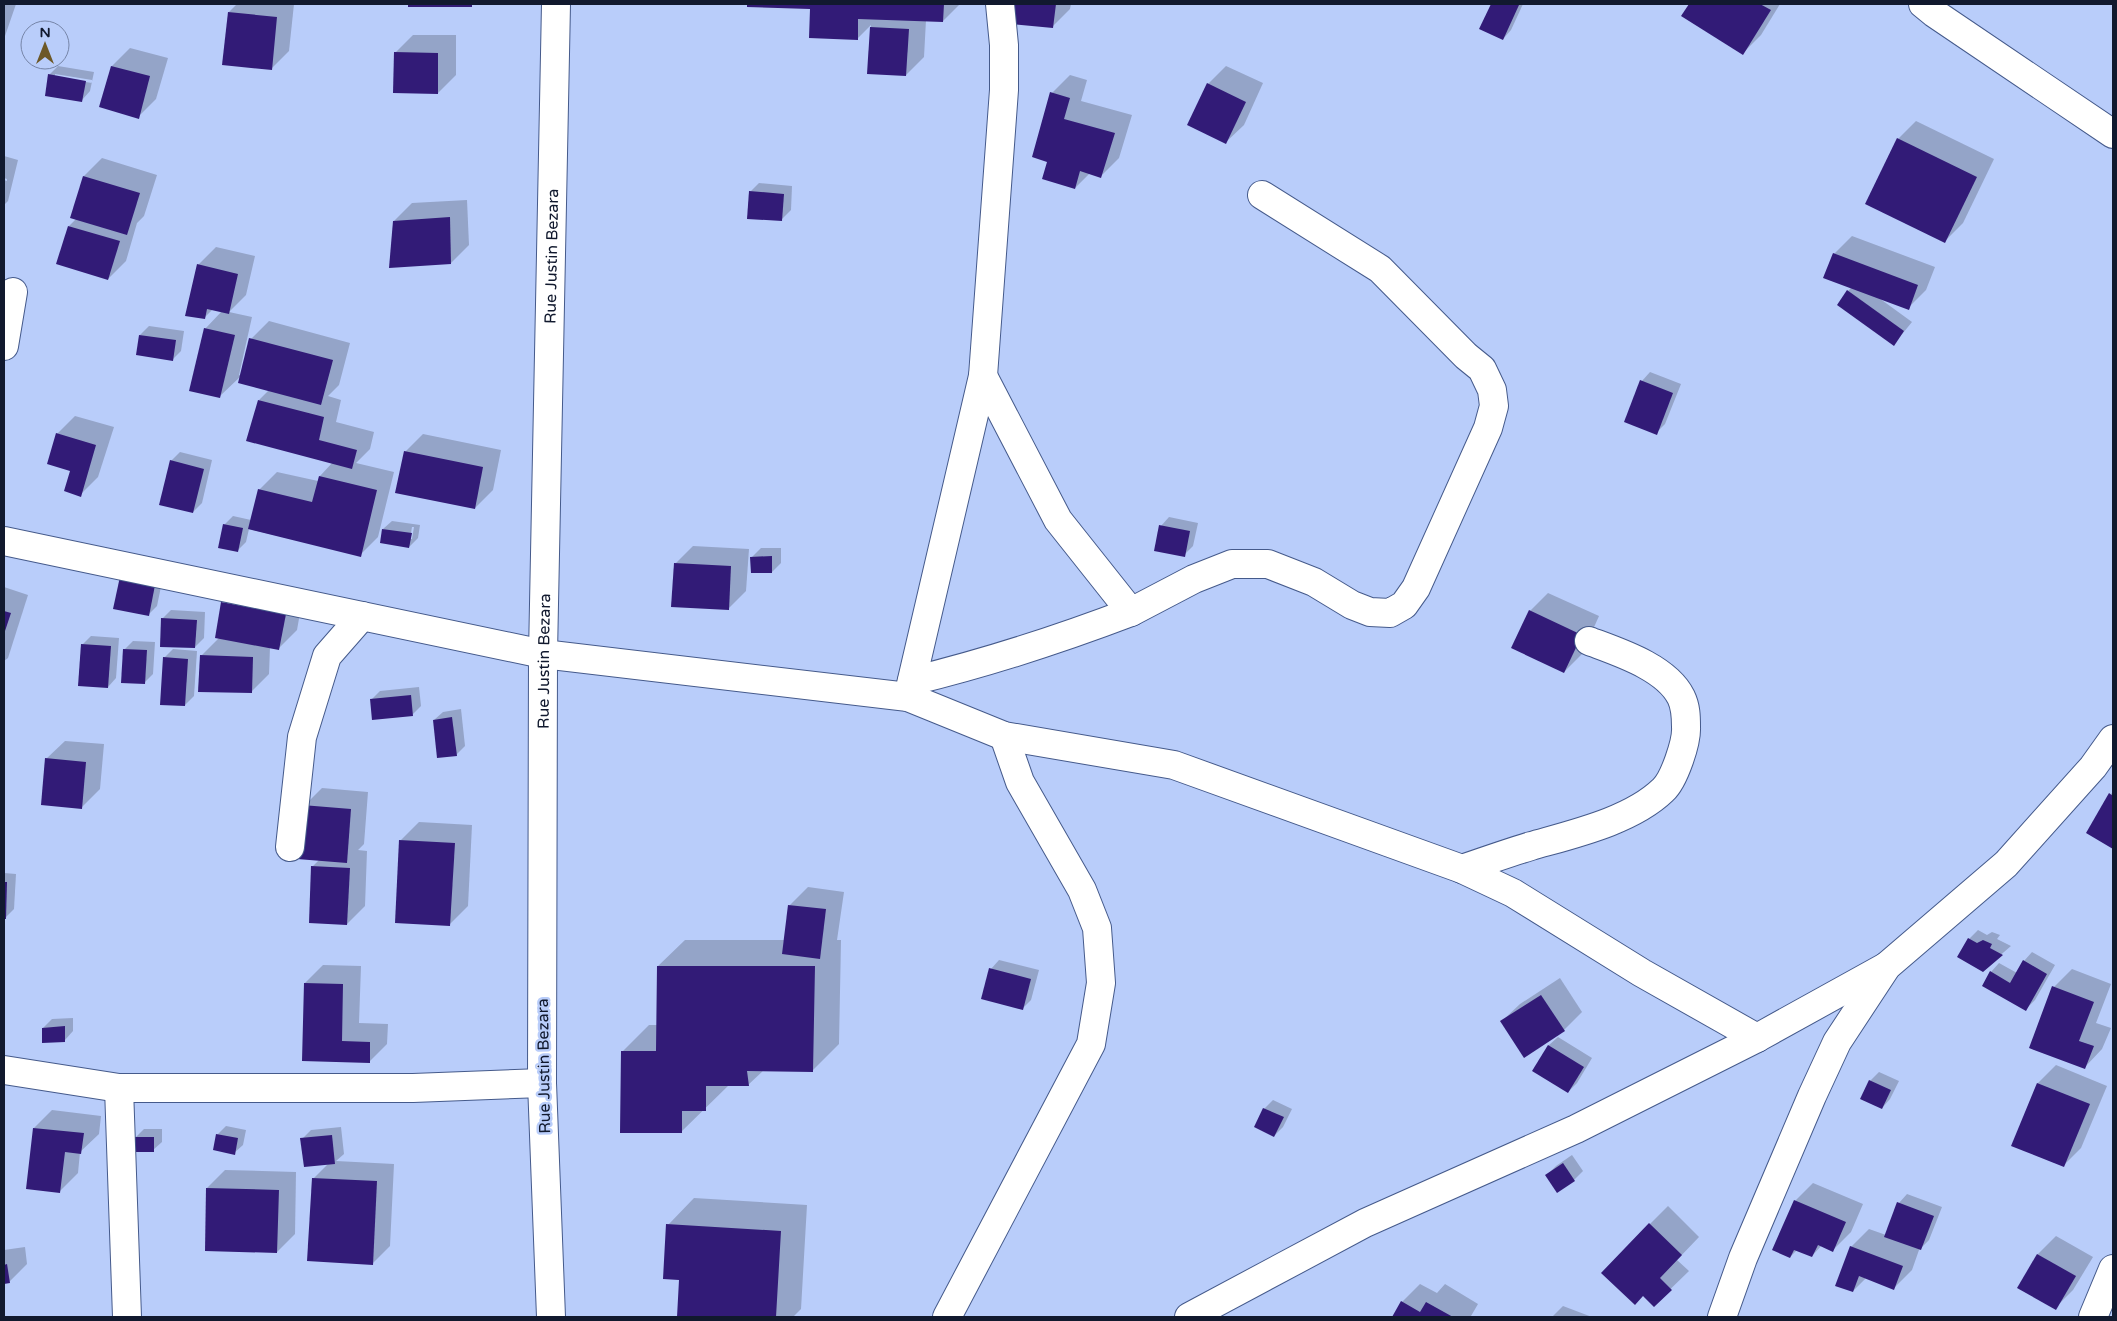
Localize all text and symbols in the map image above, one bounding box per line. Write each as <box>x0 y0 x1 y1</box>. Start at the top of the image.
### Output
north arrow <box>20 20 70 70</box>
text: N <box>39 24 51 41</box>
street label: Rue Justin Bezara <box>541 188 563 324</box>
street label: Rue Justin Bezara <box>534 593 555 729</box>
street label: Rue Justin Bezara <box>533 998 555 1134</box>

